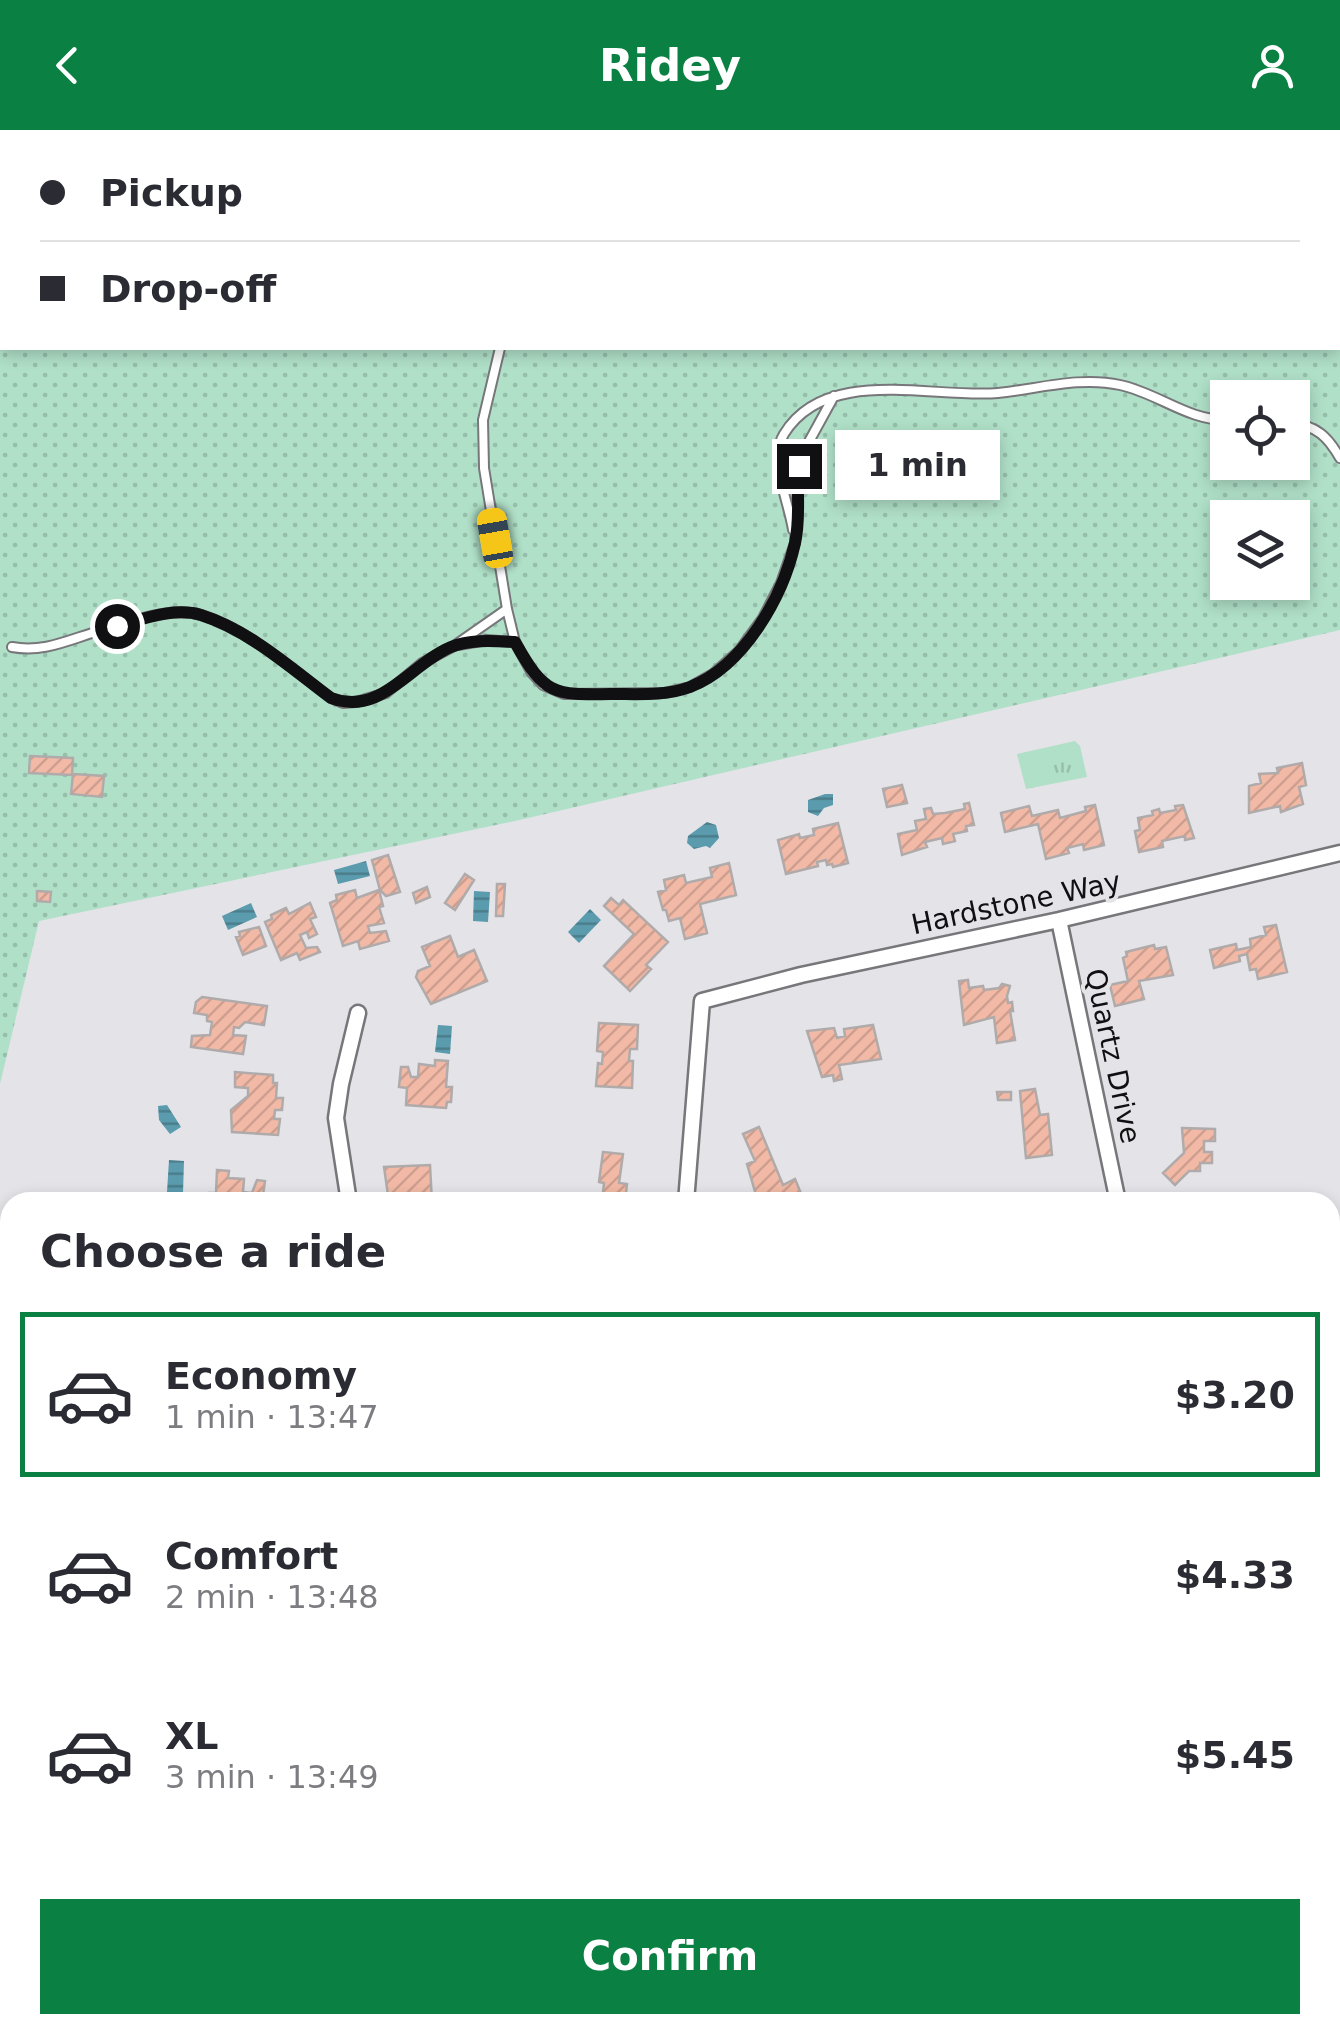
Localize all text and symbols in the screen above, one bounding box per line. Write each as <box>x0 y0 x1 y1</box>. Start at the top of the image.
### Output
icon: back <box>40 38 95 93</box>
icon: person <box>1245 38 1300 93</box>
text: Ridey <box>599 39 741 92</box>
text: Pickup <box>100 171 243 215</box>
text: Drop-off <box>100 267 276 311</box>
map controls <box>1210 380 1310 600</box>
button: locate <box>1210 380 1310 480</box>
callout: 1 min <box>834 431 999 501</box>
route end <box>777 444 822 489</box>
text: 1 min <box>867 446 968 484</box>
button: layers <box>1210 500 1310 600</box>
car <box>475 506 515 570</box>
route start <box>95 604 140 649</box>
street label: Hardstone Way <box>908 865 1124 941</box>
street label: Quartz Drive <box>1078 966 1148 1146</box>
text: Choose a ride <box>40 1225 386 1278</box>
icon: car <box>45 1350 135 1440</box>
text: Economy <box>165 1354 357 1398</box>
text: $3.20 <box>1175 1373 1295 1417</box>
text: 1 min · 13:47 <box>165 1398 379 1436</box>
icon: car <box>45 1530 135 1620</box>
text: Comfort <box>165 1534 338 1578</box>
text: $4.33 <box>1175 1553 1295 1597</box>
text: 2 min · 13:48 <box>165 1578 379 1616</box>
icon: car <box>45 1710 135 1800</box>
text: XL <box>165 1714 219 1758</box>
text: $5.45 <box>1175 1733 1295 1777</box>
text: 3 min · 13:49 <box>165 1758 379 1796</box>
button: Confirm <box>40 1899 1300 2014</box>

